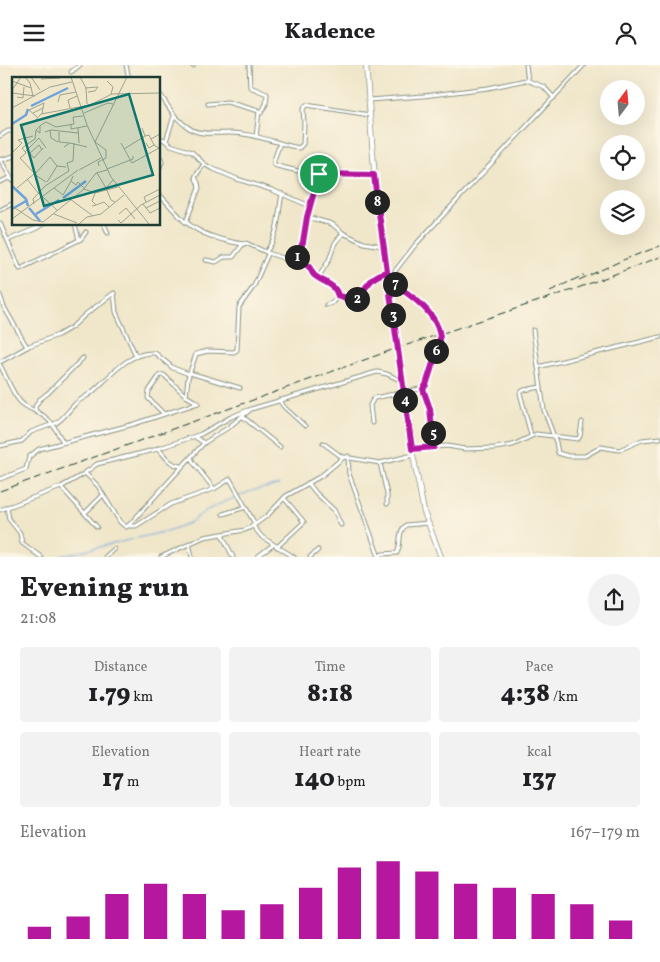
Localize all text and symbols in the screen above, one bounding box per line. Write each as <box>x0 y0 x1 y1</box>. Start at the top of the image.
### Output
text: Kadence <box>285 17 375 48</box>
icon: menu <box>20 19 48 47</box>
icon: person <box>612 19 640 47</box>
inset map <box>12 77 160 225</box>
north arrow <box>600 80 645 125</box>
map controls <box>600 80 645 235</box>
button: locate <box>600 135 645 180</box>
pin <box>298 153 340 195</box>
icon: arrive <box>305 160 333 188</box>
pin: 8 <box>364 189 390 215</box>
button: layers <box>600 190 645 235</box>
text: 8 <box>374 193 381 212</box>
pin: 1 <box>284 245 310 269</box>
text: 1 <box>295 248 300 267</box>
pin: 7 <box>382 271 408 297</box>
text: 7 <box>392 275 399 294</box>
pin: 2 <box>344 287 370 311</box>
text: 2 <box>354 290 361 309</box>
pin: 3 <box>380 303 406 327</box>
text: 3 <box>390 306 397 325</box>
pin: 6 <box>424 339 448 363</box>
text: 6 <box>433 342 440 361</box>
pin: 4 <box>392 387 418 413</box>
text: 4 <box>401 391 410 410</box>
pin: 5 <box>420 421 446 445</box>
text: 5 <box>430 424 437 443</box>
text: Evening run <box>20 569 189 608</box>
button: share <box>588 574 640 626</box>
text: 21:08 <box>20 608 56 630</box>
text: Distance <box>94 658 147 677</box>
text: Time <box>315 658 345 677</box>
text: Pace <box>525 658 553 677</box>
text: 1.79 <box>88 677 130 712</box>
text: 8:18 <box>307 677 353 712</box>
text: 4:38 <box>501 677 550 712</box>
text: km <box>130 688 153 707</box>
text: /km <box>550 688 578 707</box>
text: Elevation <box>92 743 150 762</box>
text: Heart rate <box>299 743 361 762</box>
text: kcal <box>527 743 552 762</box>
text: 17 <box>102 762 124 797</box>
text: 140 <box>294 762 335 797</box>
text: 137 <box>522 762 557 797</box>
text: m <box>124 773 139 792</box>
text: bpm <box>335 773 366 792</box>
text: Elevation <box>20 822 87 844</box>
text: 167–179 m <box>570 822 640 844</box>

